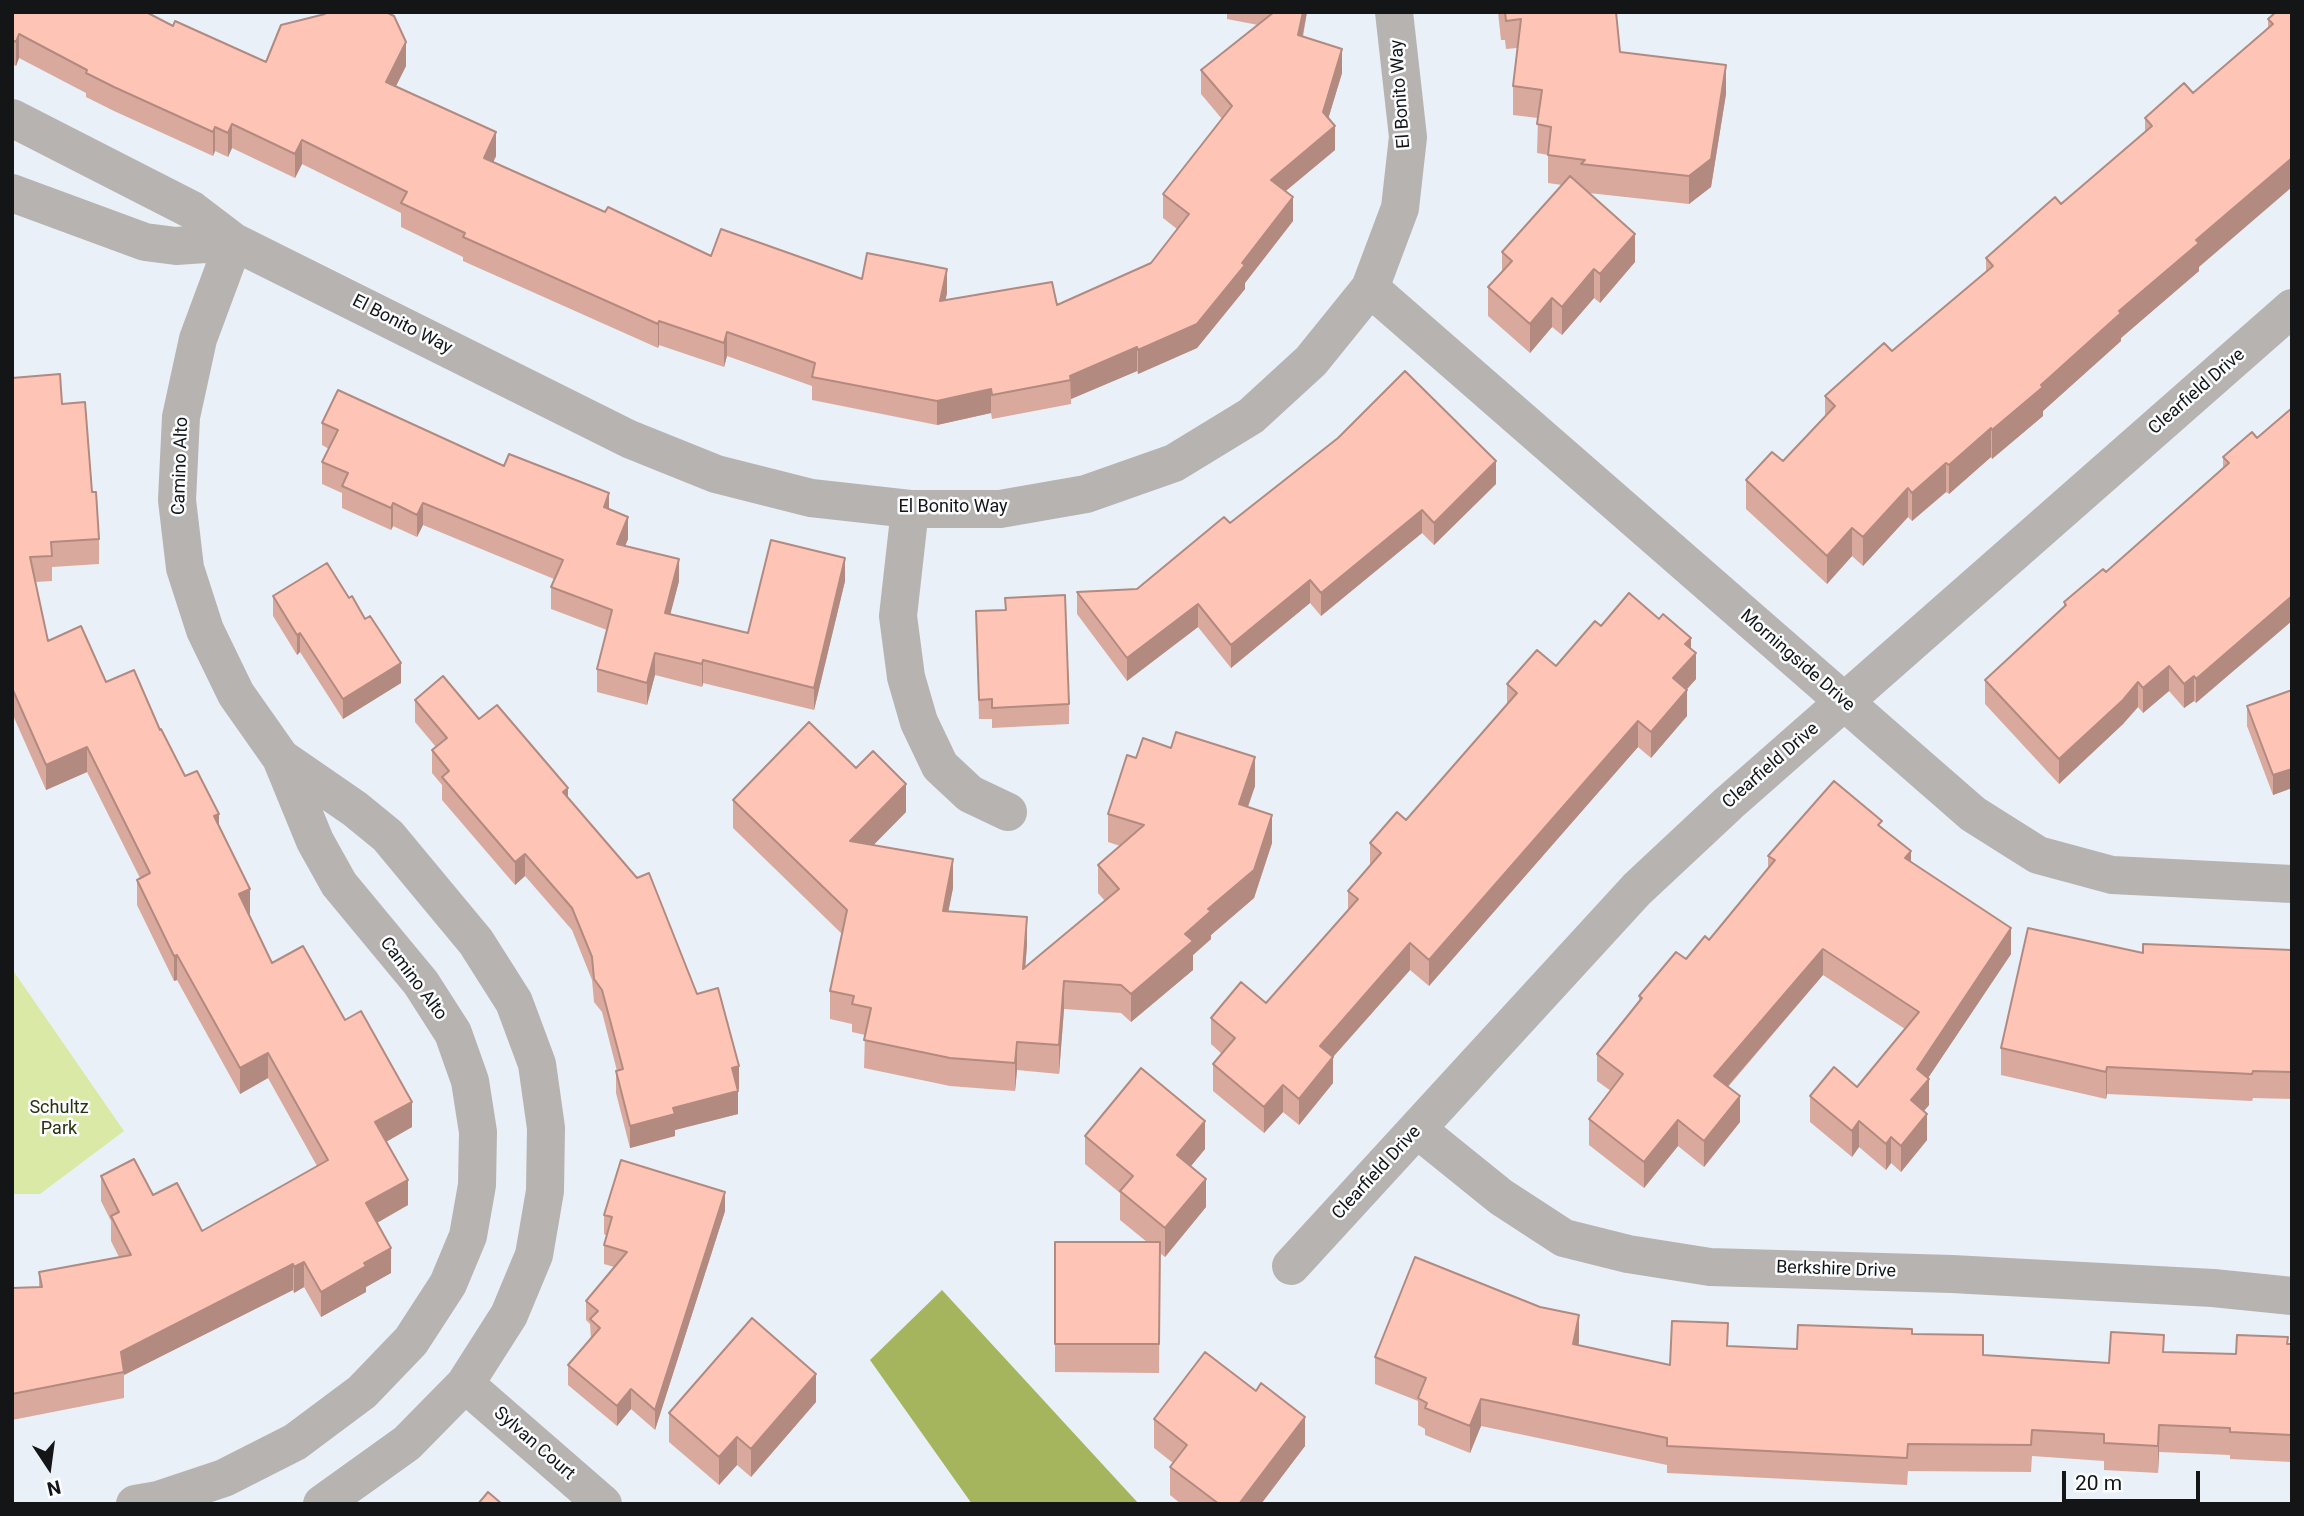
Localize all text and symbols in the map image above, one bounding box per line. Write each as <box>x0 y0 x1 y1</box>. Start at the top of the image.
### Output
street label: El Bonito Way <box>1386 39 1416 149</box>
street label: El Bonito Way <box>348 291 456 359</box>
street label: Clearfield Drive <box>2144 344 2250 440</box>
street label: Camino Alto <box>168 416 194 516</box>
street label: El Bonito Way <box>898 496 1008 518</box>
street label: Morningside Drive <box>1735 605 1859 717</box>
street label: Clearfield Drive <box>1718 718 1824 814</box>
street label: Camino Alto <box>375 933 451 1025</box>
park label: Schultz Park <box>29 1097 89 1140</box>
street label: Clearfield Drive <box>1328 1122 1426 1224</box>
street label: Berkshire Drive <box>1776 1257 1896 1283</box>
street label: Sylvan Court <box>489 1403 579 1485</box>
north arrow <box>14 1432 84 1502</box>
scale bar <box>2066 1456 2204 1500</box>
text: 20 m <box>2075 1471 2122 1495</box>
text: N <box>45 1475 63 1501</box>

